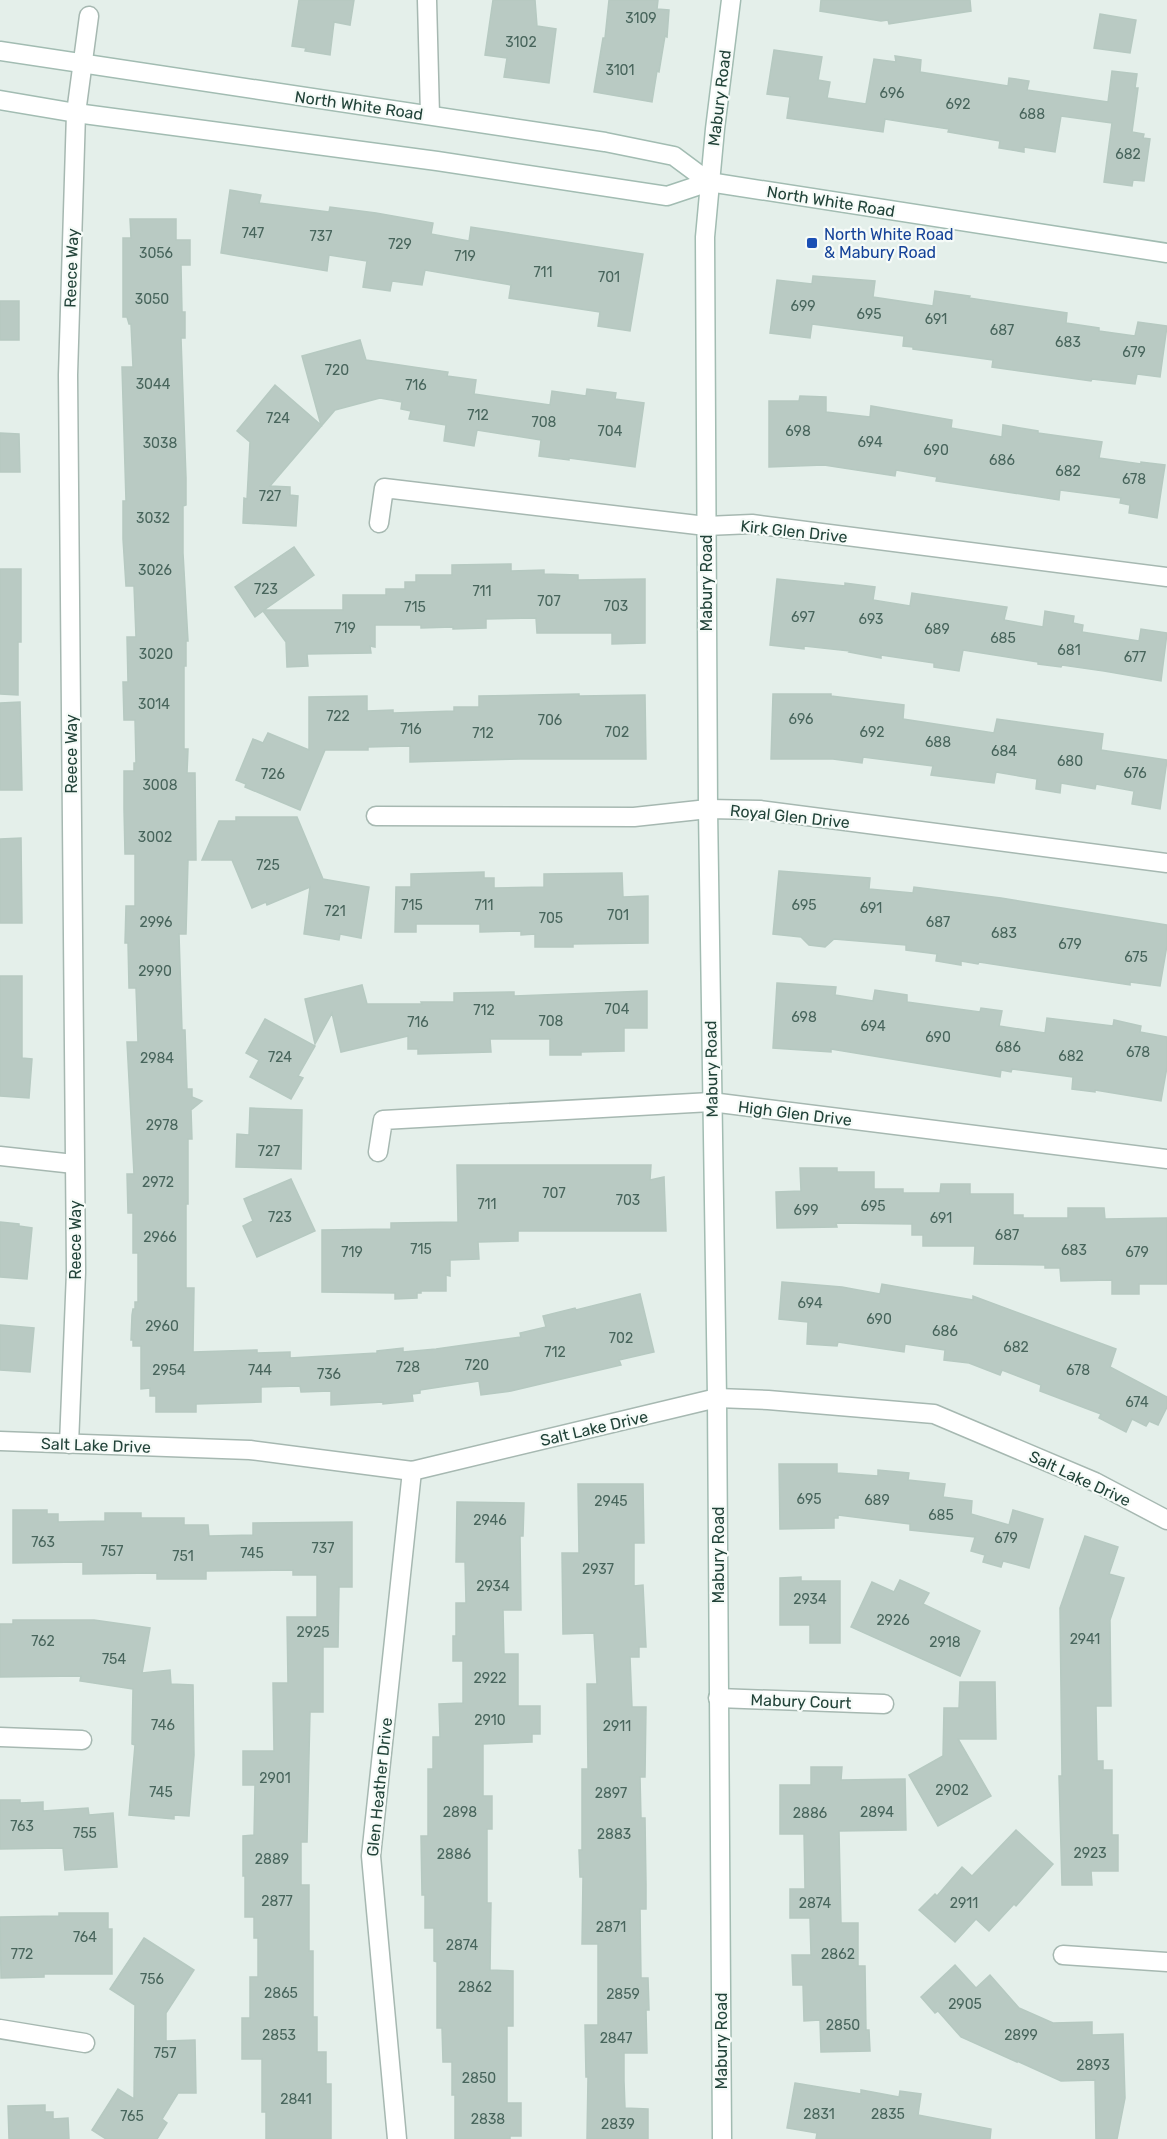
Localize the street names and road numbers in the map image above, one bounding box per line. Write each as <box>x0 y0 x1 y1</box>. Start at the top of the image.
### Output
street label: Mabury Road <box>704 49 735 147</box>
street label: North White Road <box>293 87 424 124</box>
street label: North White Road <box>765 182 896 221</box>
street label: Reece Way <box>61 228 82 308</box>
street label: Kirk Glen Drive <box>740 516 848 547</box>
street label: Mabury Road <box>697 534 716 632</box>
street label: Reece Way <box>62 714 81 794</box>
street label: Royal Glen Drive <box>729 801 851 832</box>
street label: Mabury Road <box>701 1020 722 1118</box>
street label: High Glen Drive <box>737 1097 853 1130</box>
street label: Reece Way <box>66 1200 85 1280</box>
street label: Salt Lake Drive <box>538 1407 650 1450</box>
street label: Salt Lake Drive <box>41 1434 151 1457</box>
street label: Salt Lake Drive <box>1026 1447 1134 1510</box>
street label: Mabury Road <box>709 1506 728 1604</box>
street label: Mabury Court <box>750 1690 852 1713</box>
street label: Glen Heather Drive <box>363 1717 396 1857</box>
street label: Mabury Road <box>712 1992 731 2090</box>

